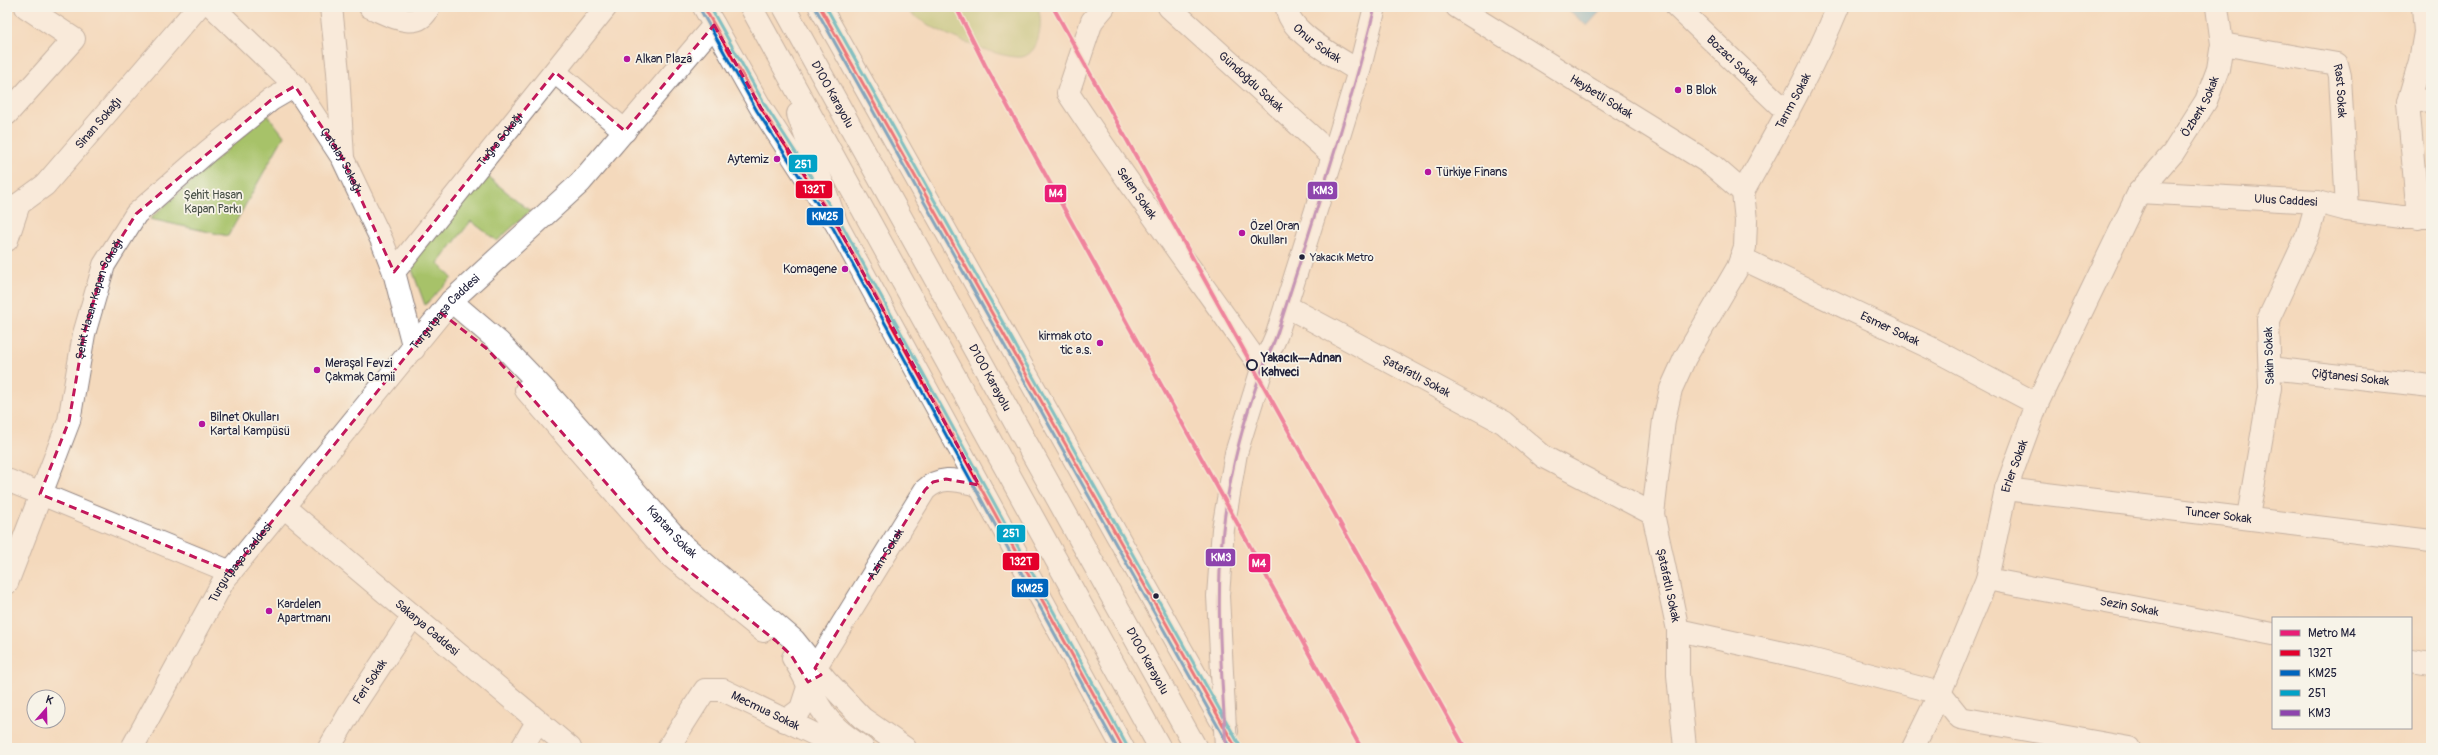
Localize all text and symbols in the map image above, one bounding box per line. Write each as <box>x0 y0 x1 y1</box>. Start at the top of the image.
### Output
street label: Onur Sokak <box>1289 21 1344 67</box>
street label: Bozacı Sokak <box>1703 32 1761 89</box>
street label: Gündoğdu Sokak <box>1215 49 1287 115</box>
place label: Alkan Plaza <box>635 52 693 67</box>
marker: Alkan Plaza <box>622 54 632 64</box>
street label: D100 Karayolu <box>808 58 857 131</box>
street label: Rast Sokak <box>2329 62 2349 118</box>
street label: Tarım Sokak <box>1773 71 1815 132</box>
street label: Heybetli Sokak <box>1567 72 1636 122</box>
street label: Özberk Sokak <box>2177 74 2223 140</box>
place label: B Blok <box>1686 83 1717 98</box>
marker: B Blok <box>1673 85 1683 95</box>
street label: Sinan Sokağı <box>72 94 125 152</box>
street label: Tuğra Sokağı <box>475 110 527 170</box>
street label: Çatalay Sokağı <box>317 125 365 196</box>
place label: Aytemiz <box>727 152 769 167</box>
marker: Aytemiz <box>772 154 782 164</box>
line badge: 251 <box>788 154 818 173</box>
text: 251 <box>795 158 811 171</box>
street label: Selen Sokak <box>1113 165 1160 222</box>
place label: Türkiye Finans <box>1436 165 1508 180</box>
marker: Türkiye Finans <box>1423 167 1433 177</box>
line badge: 132T <box>795 180 833 199</box>
line badge: KM3 <box>1307 181 1338 200</box>
text: 132T <box>803 183 826 196</box>
line badge: M4 <box>1044 184 1067 203</box>
text: KM3 <box>1313 184 1333 197</box>
text: M4 <box>1049 187 1064 200</box>
park label: Şehit Hasan Kapan Parkı <box>184 188 243 217</box>
street label: Ulus Caddesi <box>2254 191 2318 210</box>
line badge: KM25 <box>806 207 844 226</box>
text: KM25 <box>812 210 838 223</box>
place label: Özel Oran Okulları <box>1250 218 1300 248</box>
marker: Özel Oran Okulları <box>1237 228 1247 238</box>
street label: Şehit Hasan Kapan Sokağı <box>73 235 127 361</box>
place label: Yakacık Metro <box>1309 251 1374 264</box>
marker: Yakacık Metro <box>1297 252 1307 262</box>
place label: Komagene <box>783 262 837 277</box>
marker: Komagene <box>840 264 850 274</box>
street label: Turgutpaşa Caddesi <box>407 271 483 353</box>
street label: Esmer Sokak <box>1858 309 1922 350</box>
street label: Sakin Sokak <box>2261 327 2278 385</box>
place label: kirmak oto tic a.s. <box>1039 329 1093 358</box>
marker: kirmak oto tic a.s. <box>1095 338 1105 348</box>
street label: D100 Karayolu <box>965 342 1014 414</box>
place label: Yakacık—Adnan Kahveci <box>1260 351 1342 380</box>
street label: Şatafatlı Sokak <box>1380 352 1453 401</box>
place label: Meraşal Fevzi Çakmak Camii <box>325 356 395 385</box>
marker: Yakacık—Adnan Kahveci <box>1246 359 1258 371</box>
marker: Meraşal Fevzi Çakmak Camii <box>312 365 322 375</box>
street label: Çiğtanesi Sokak <box>2311 366 2390 389</box>
place label: Bilnet Okulları Kartal Kampüsü <box>210 410 290 439</box>
marker: Bilnet Okulları Kartal Kampüsü <box>197 419 207 429</box>
street label: Erler Sokak <box>1998 438 2031 494</box>
street label: Kaptan Sokak <box>643 503 700 562</box>
street label: Tuncer Sokak <box>2184 504 2253 527</box>
street label: Turgutpaşa Caddesi <box>206 520 276 606</box>
line badge: 251 <box>996 524 1026 543</box>
street label: Azim Sokak <box>864 526 908 583</box>
text: 251 <box>1003 527 1019 540</box>
street label: Şatafatlı Sokak <box>1653 547 1683 624</box>
line badge: KM3 <box>1205 548 1236 567</box>
text: KM3 <box>1211 551 1231 564</box>
line badge: 132T <box>1002 552 1040 571</box>
line badge: M4 <box>1248 553 1271 573</box>
text: 132T <box>1010 555 1033 568</box>
text: M4 <box>1252 557 1267 570</box>
line badge: KM25 <box>1011 578 1049 598</box>
text: KM25 <box>1017 582 1043 595</box>
unlabelled marker <box>1151 591 1161 601</box>
street label: Sezin Sokak <box>2099 594 2160 620</box>
place label: Kardelen Apartmanı <box>277 597 331 626</box>
street label: Sakarya Caddesi <box>392 597 462 659</box>
marker: Kardelen Apartmanı <box>264 606 274 616</box>
legend <box>2272 617 2412 729</box>
street label: D100 Karayolu <box>1122 625 1172 697</box>
text: Metro M4 <box>2308 626 2356 641</box>
text: 132T <box>2308 646 2333 661</box>
street label: Feri Sokak <box>350 656 390 707</box>
text: KM25 <box>2308 666 2337 681</box>
text: 251 <box>2308 686 2326 701</box>
street label: Mecmua Sokak <box>728 688 802 734</box>
north arrow <box>26 689 66 729</box>
text: K <box>44 693 55 707</box>
text: KM3 <box>2308 706 2331 721</box>

